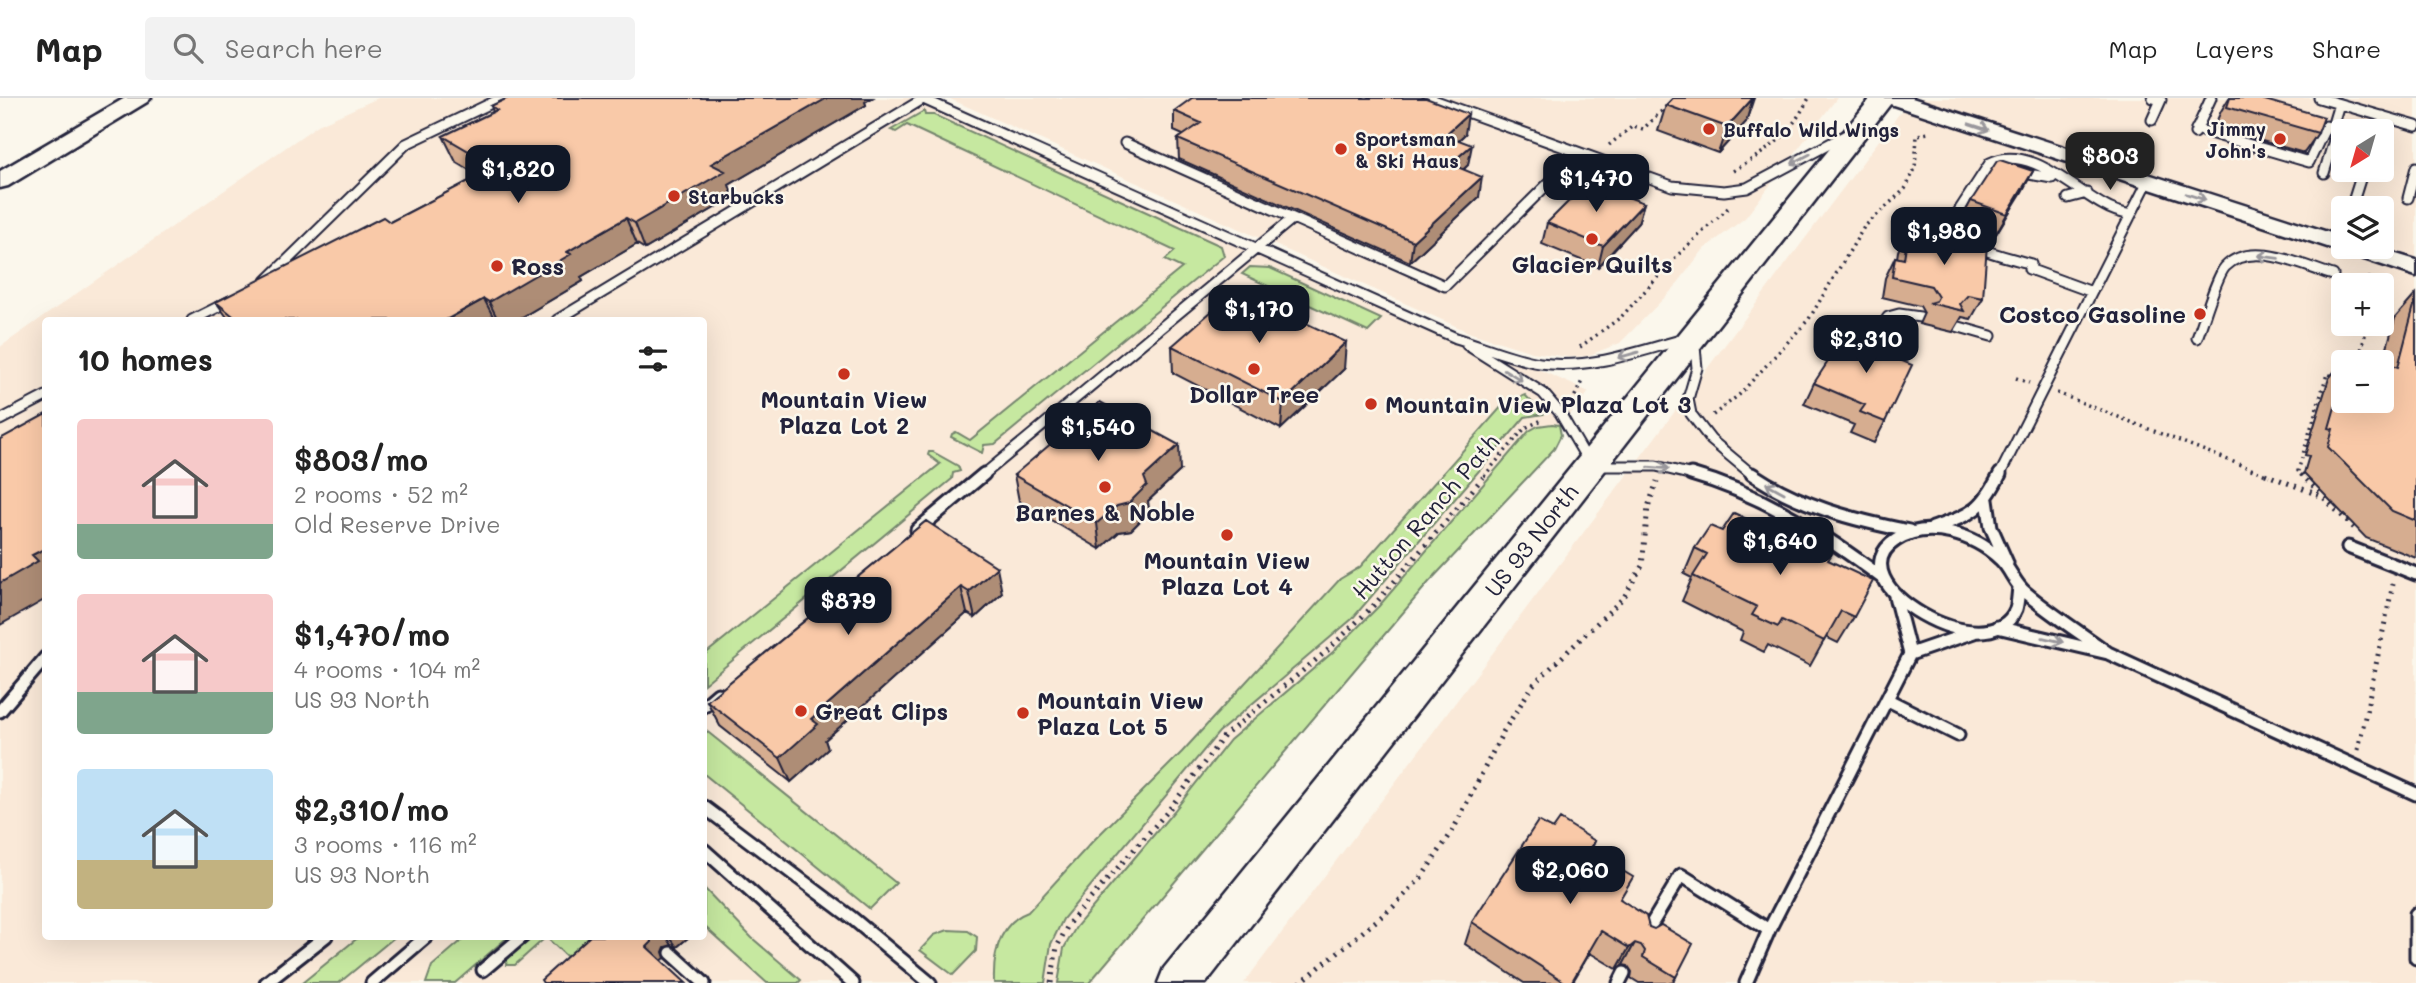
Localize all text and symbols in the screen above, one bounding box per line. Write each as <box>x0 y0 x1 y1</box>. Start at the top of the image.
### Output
search box <box>145 17 635 80</box>
text: Map <box>35 27 103 70</box>
icon: search <box>169 29 207 67</box>
text: Search here <box>225 31 383 65</box>
text: Map <box>2109 33 2157 64</box>
text: Layers <box>2195 33 2274 64</box>
text: Share <box>2312 33 2381 64</box>
place label: Jimmy John's <box>2205 116 2266 163</box>
place label: Buffalo Wild Wings <box>1723 117 1899 142</box>
north arrow <box>2331 119 2394 182</box>
map controls <box>2331 119 2394 413</box>
marker: Buffalo Wild Wings <box>1701 121 1717 137</box>
one-way arrow <box>1968 122 1990 134</box>
place label: Sportsman & Ski Haus <box>1355 126 1459 173</box>
marker: Jimmy John's <box>2272 131 2288 147</box>
pin: $803 <box>2069 132 2151 192</box>
text: $803 <box>2081 140 2139 170</box>
marker: Sportsman & Ski Haus <box>1333 141 1349 157</box>
pin: $1,820 <box>461 146 575 205</box>
text: $1,820 <box>481 153 555 183</box>
one-way arrow <box>1791 153 1812 166</box>
pin: $1,470 <box>1539 155 1653 214</box>
text: $1,470 <box>1559 162 1633 192</box>
place label: Starbucks <box>688 184 784 209</box>
marker: Starbucks <box>666 188 682 204</box>
one-way arrow <box>2184 192 2206 204</box>
button: layers <box>2331 196 2394 259</box>
pin: $1,980 <box>1887 208 2001 267</box>
text: $1,980 <box>1907 215 1981 245</box>
marker: Glacier Quilts <box>1584 231 1600 247</box>
place label: Glacier Quilts <box>1512 249 1672 279</box>
one-way arrow <box>2257 250 2280 263</box>
place label: Ross <box>511 251 564 281</box>
marker: Ross <box>489 258 505 274</box>
button: + <box>2331 273 2394 336</box>
pin: $1,170 <box>1202 286 1316 345</box>
text: $1,170 <box>1224 293 1294 323</box>
place label: Costco Gasoline <box>1999 299 2186 329</box>
marker: Costco Gasoline <box>2192 306 2208 322</box>
pin: $2,310 <box>1809 316 1923 375</box>
text: $2,310 <box>1830 323 1902 353</box>
text: 10 homes <box>77 339 213 379</box>
icon: filters <box>634 340 672 378</box>
one-way arrow <box>1617 349 1639 362</box>
button: − <box>2331 350 2394 413</box>
marker: Dollar Tree <box>1246 361 1262 377</box>
marker: Mountain View Plaza Lot 2 <box>836 366 852 382</box>
one-way arrow <box>1503 367 1522 382</box>
place label: Dollar Tree <box>1189 379 1319 409</box>
place label: Mountain View Plaza Lot 2 <box>761 384 927 440</box>
place label: Mountain View Plaza Lot 3 <box>1385 389 1691 419</box>
marker: Mountain View Plaza Lot 3 <box>1363 396 1379 412</box>
pin: $1,540 <box>1041 404 1155 463</box>
text: $1,540 <box>1061 411 1135 441</box>
street label: Hutton Ranch Path <box>1345 427 1505 605</box>
text: $803/mo <box>294 439 428 479</box>
icon: home <box>133 447 217 531</box>
one-way arrow <box>1647 462 1670 475</box>
street label: US 93 North <box>1478 477 1584 603</box>
text: 2 rooms · 52 m² <box>294 479 468 509</box>
marker: Barnes & Noble <box>1097 479 1113 495</box>
one-way arrow <box>1765 481 1786 494</box>
place label: Barnes & Noble <box>1015 497 1195 527</box>
text: Old Reserve Drive <box>294 509 500 539</box>
pin: $1,640 <box>1723 518 1837 577</box>
text: $1,640 <box>1743 525 1817 555</box>
marker: Mountain View Plaza Lot 4 <box>1219 527 1235 543</box>
place label: Mountain View Plaza Lot 4 <box>1144 545 1310 601</box>
pin: $879 <box>807 578 889 637</box>
text: $879 <box>820 585 876 615</box>
text: $1,470/mo <box>294 614 450 654</box>
icon: home <box>133 622 217 706</box>
one-way arrow <box>2041 634 2064 647</box>
text: 4 rooms · 104 m² <box>294 654 480 684</box>
text: US 93 North <box>294 684 429 714</box>
place label: Mountain View Plaza Lot 5 <box>1037 685 1204 741</box>
place label: Great Clips <box>815 696 948 726</box>
marker: Great Clips <box>793 703 809 719</box>
marker: Mountain View Plaza Lot 5 <box>1015 705 1031 721</box>
text: $2,310/mo <box>294 789 449 829</box>
icon: home <box>133 797 217 881</box>
text: 3 rooms · 116 m² <box>294 829 477 859</box>
pin: $2,060 <box>1513 846 1627 906</box>
text: $2,060 <box>1531 854 1609 884</box>
text: US 93 North <box>294 859 429 889</box>

